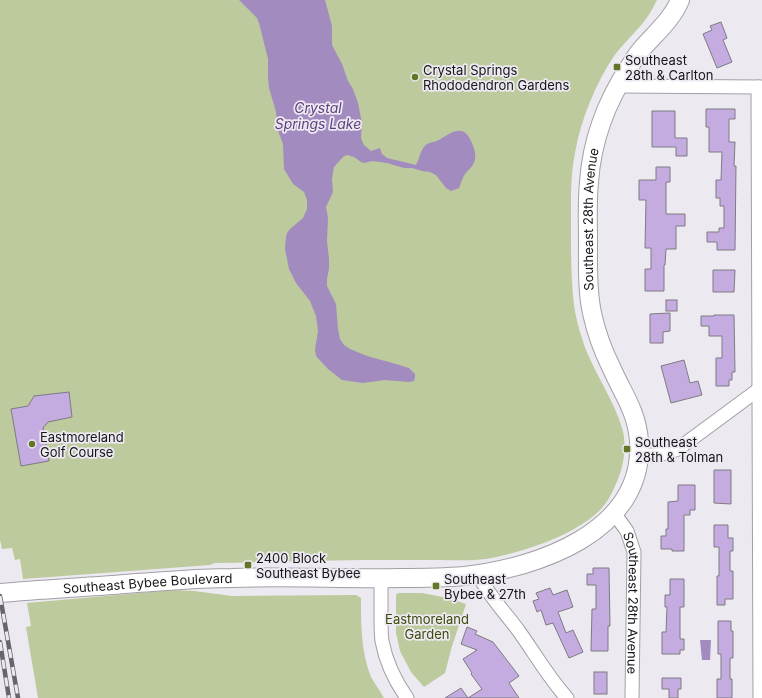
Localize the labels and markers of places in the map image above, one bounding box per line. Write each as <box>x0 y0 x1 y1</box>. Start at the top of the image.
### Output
place label: Southeast 28th & Carlton <box>625 52 713 83</box>
place label: Crystal Springs Rhododendron Gardens <box>423 62 569 93</box>
marker: Southeast 28th & Carlton <box>612 62 622 72</box>
marker: Crystal Springs Rhododendron Gardens <box>410 72 420 82</box>
place label: Eastmoreland Golf Course <box>40 429 124 460</box>
place label: Southeast 28th & Tolman <box>635 434 723 465</box>
marker: Eastmoreland Golf Course <box>27 439 37 449</box>
marker: Southeast 28th & Tolman <box>622 444 632 454</box>
place label: 2400 Block Southeast Bybee <box>256 550 361 581</box>
marker: 2400 Block Southeast Bybee <box>243 560 253 570</box>
place label: Southeast Bybee & 27th <box>444 571 526 602</box>
marker: Southeast Bybee & 27th <box>431 581 441 591</box>

